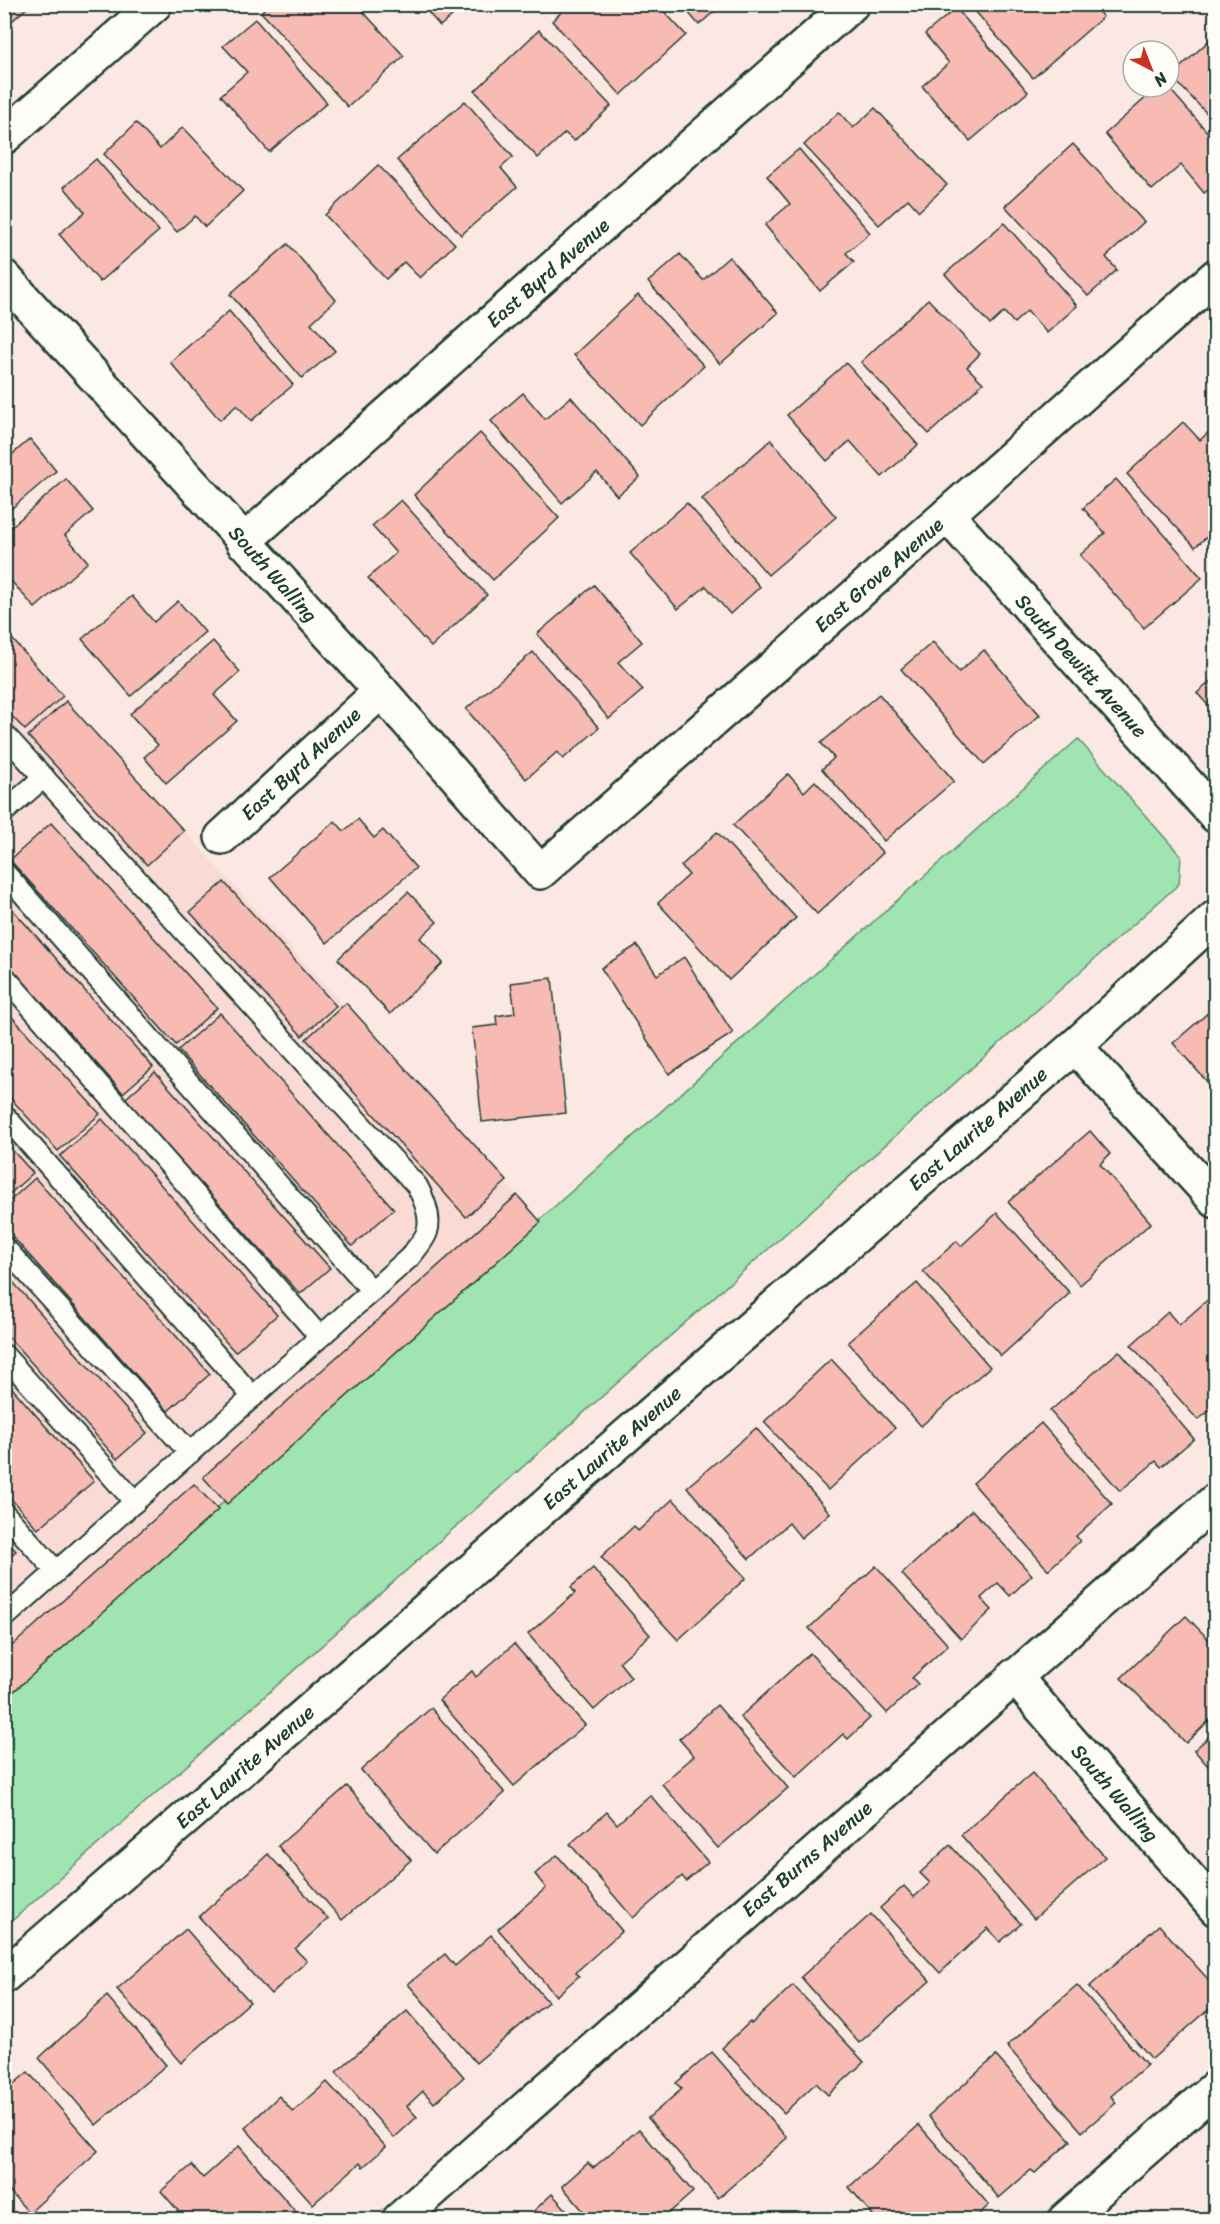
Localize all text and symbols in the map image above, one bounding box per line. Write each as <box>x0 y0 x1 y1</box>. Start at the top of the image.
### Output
north arrow <box>1121 39 1181 99</box>
text: N <box>1146 65 1175 95</box>
street label: East Byrd Avenue <box>478 209 618 337</box>
street label: East Grove Avenue <box>806 508 952 642</box>
street label: South Walling <box>219 517 327 631</box>
street label: South Dewitt Avenue <box>1006 586 1156 746</box>
street label: East Byrd Avenue <box>232 698 370 830</box>
street label: East Laurite Avenue <box>900 1058 1056 1200</box>
street label: East Laurite Avenue <box>534 1377 690 1519</box>
street label: East Laurite Avenue <box>167 1696 323 1838</box>
street label: South Walling <box>1062 1736 1168 1850</box>
street label: East Burns Avenue <box>733 1791 881 1926</box>

